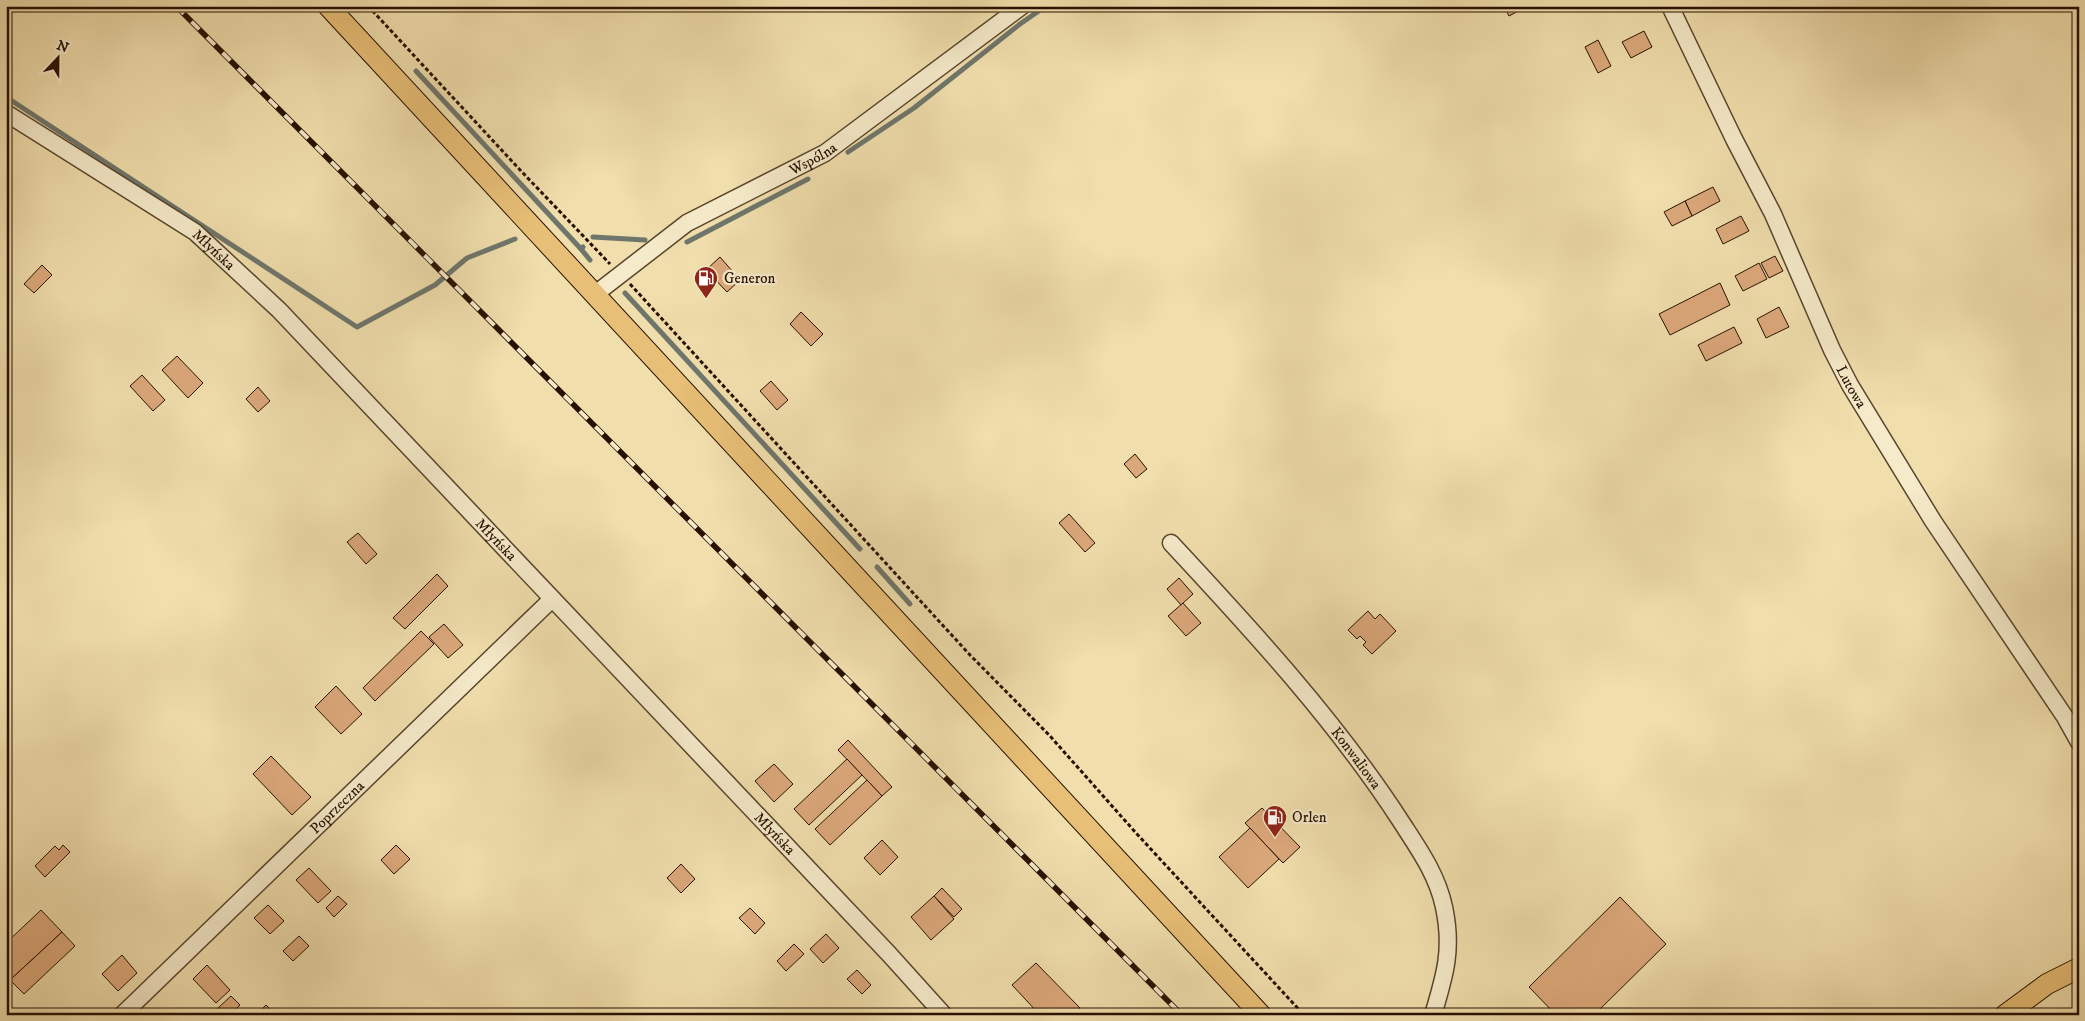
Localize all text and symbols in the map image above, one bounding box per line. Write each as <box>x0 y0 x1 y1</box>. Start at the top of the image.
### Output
north arrow <box>32 32 82 82</box>
text: N <box>54 36 72 58</box>
street label: Wspólna <box>785 138 841 180</box>
street label: Młyńska <box>188 225 239 275</box>
fuel station icon: Generon <box>693 265 719 299</box>
place label: Generon <box>724 269 776 288</box>
street label: Lutowa <box>1832 362 1871 412</box>
street label: Młyńska <box>471 514 521 566</box>
street label: Konwaliowa <box>1326 723 1386 794</box>
street label: Poprzeczna <box>306 776 369 838</box>
fuel station icon: Orlen <box>1262 804 1288 838</box>
street label: Młyńska <box>750 808 800 860</box>
place label: Orlen <box>1292 808 1327 827</box>

